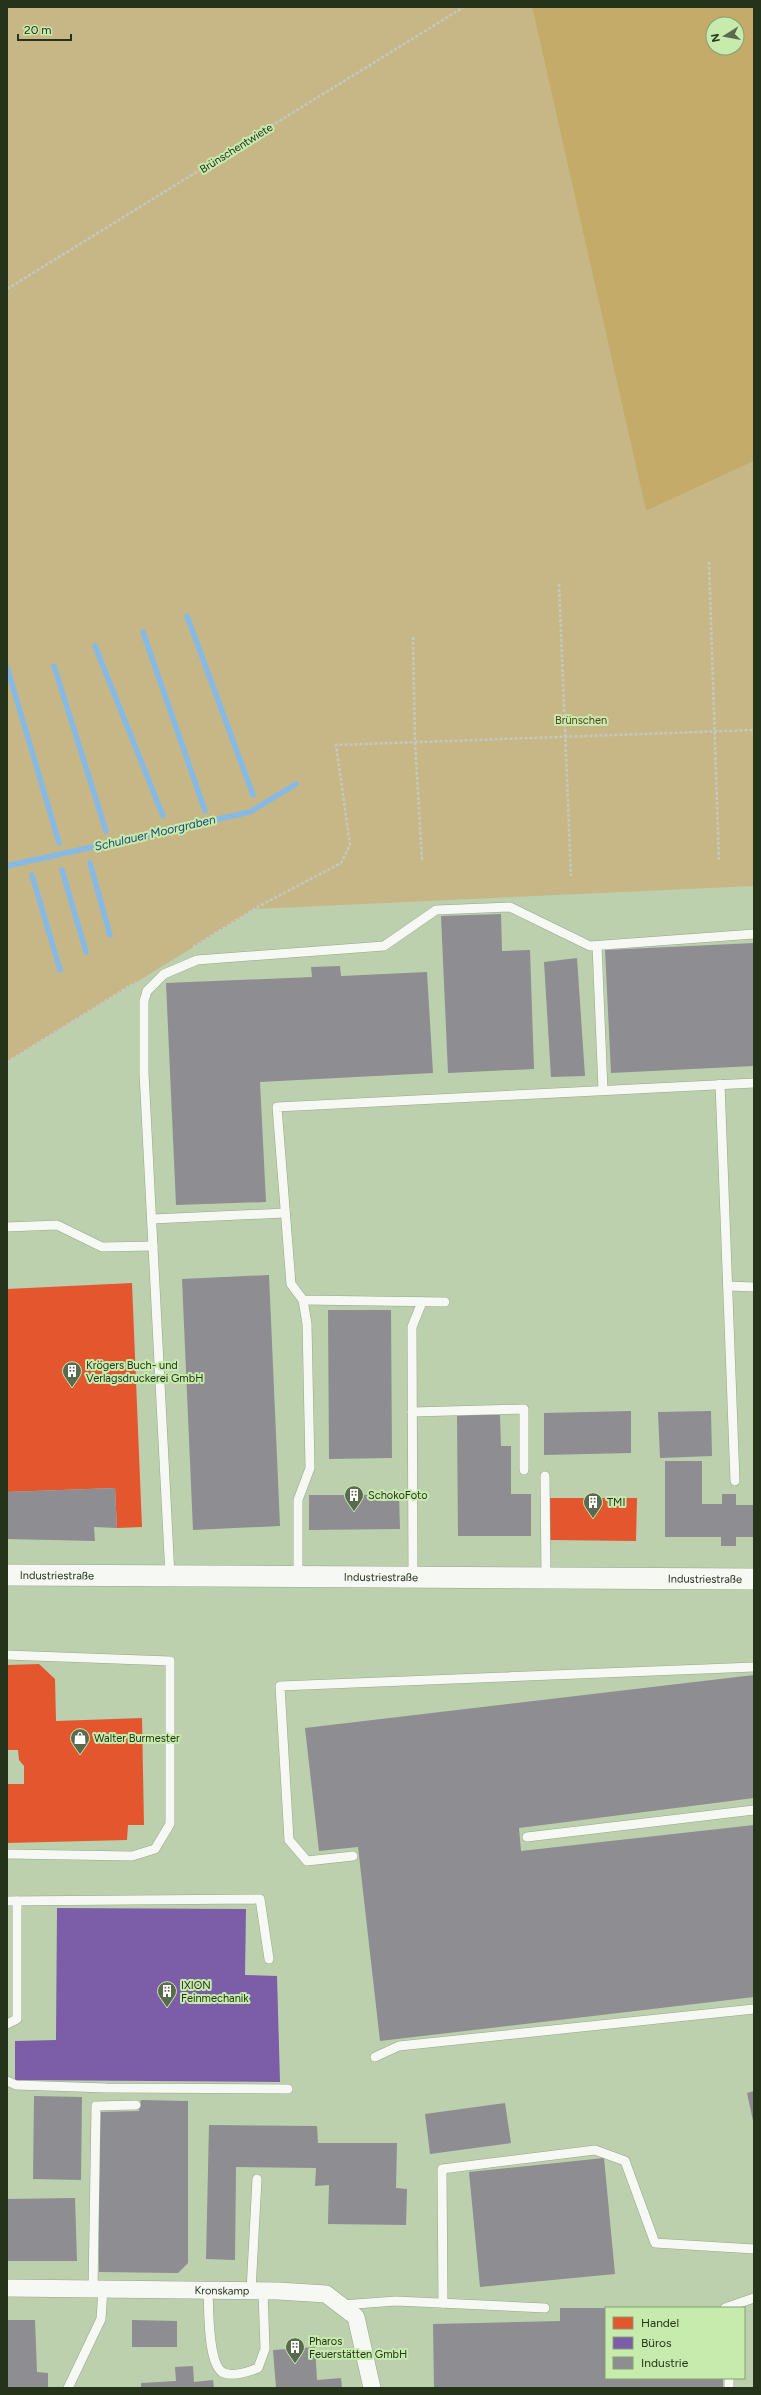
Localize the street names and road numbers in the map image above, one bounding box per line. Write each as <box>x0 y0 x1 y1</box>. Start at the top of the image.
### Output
street label: Brünschentwiete <box>197 121 275 176</box>
street label: Industriestraße <box>20 1569 94 1582</box>
street label: Industriestraße <box>344 1571 418 1584</box>
street label: Industriestraße <box>668 1573 742 1586</box>
street label: Kronskamp <box>194 2284 250 2298</box>

